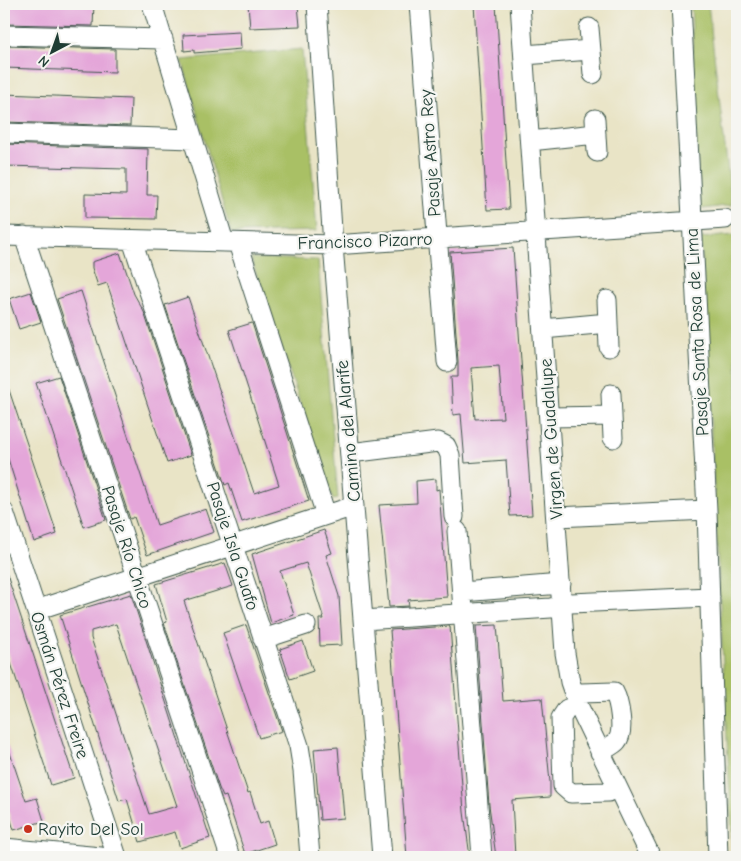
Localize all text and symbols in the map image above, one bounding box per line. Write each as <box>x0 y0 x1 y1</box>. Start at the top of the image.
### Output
north arrow <box>28 28 78 78</box>
text: N <box>35 52 53 71</box>
street label: Pasaje Astro Rey <box>416 88 445 217</box>
street label: Pasaje Santa Rosa de Lima <box>682 227 713 436</box>
street label: Francisco Pizarro <box>297 229 433 254</box>
street label: Virgen de Guadalupe <box>535 358 568 520</box>
street label: Camino del Alarife <box>332 359 365 503</box>
street label: Pasaje Isla Guafo <box>202 479 263 613</box>
street label: Pasaje Río Chico <box>97 483 156 611</box>
street label: Osmán Pérez Freire <box>26 609 93 761</box>
place label: Rayito Del Sol <box>38 819 144 840</box>
marker: Rayito Del Sol <box>22 823 34 835</box>

